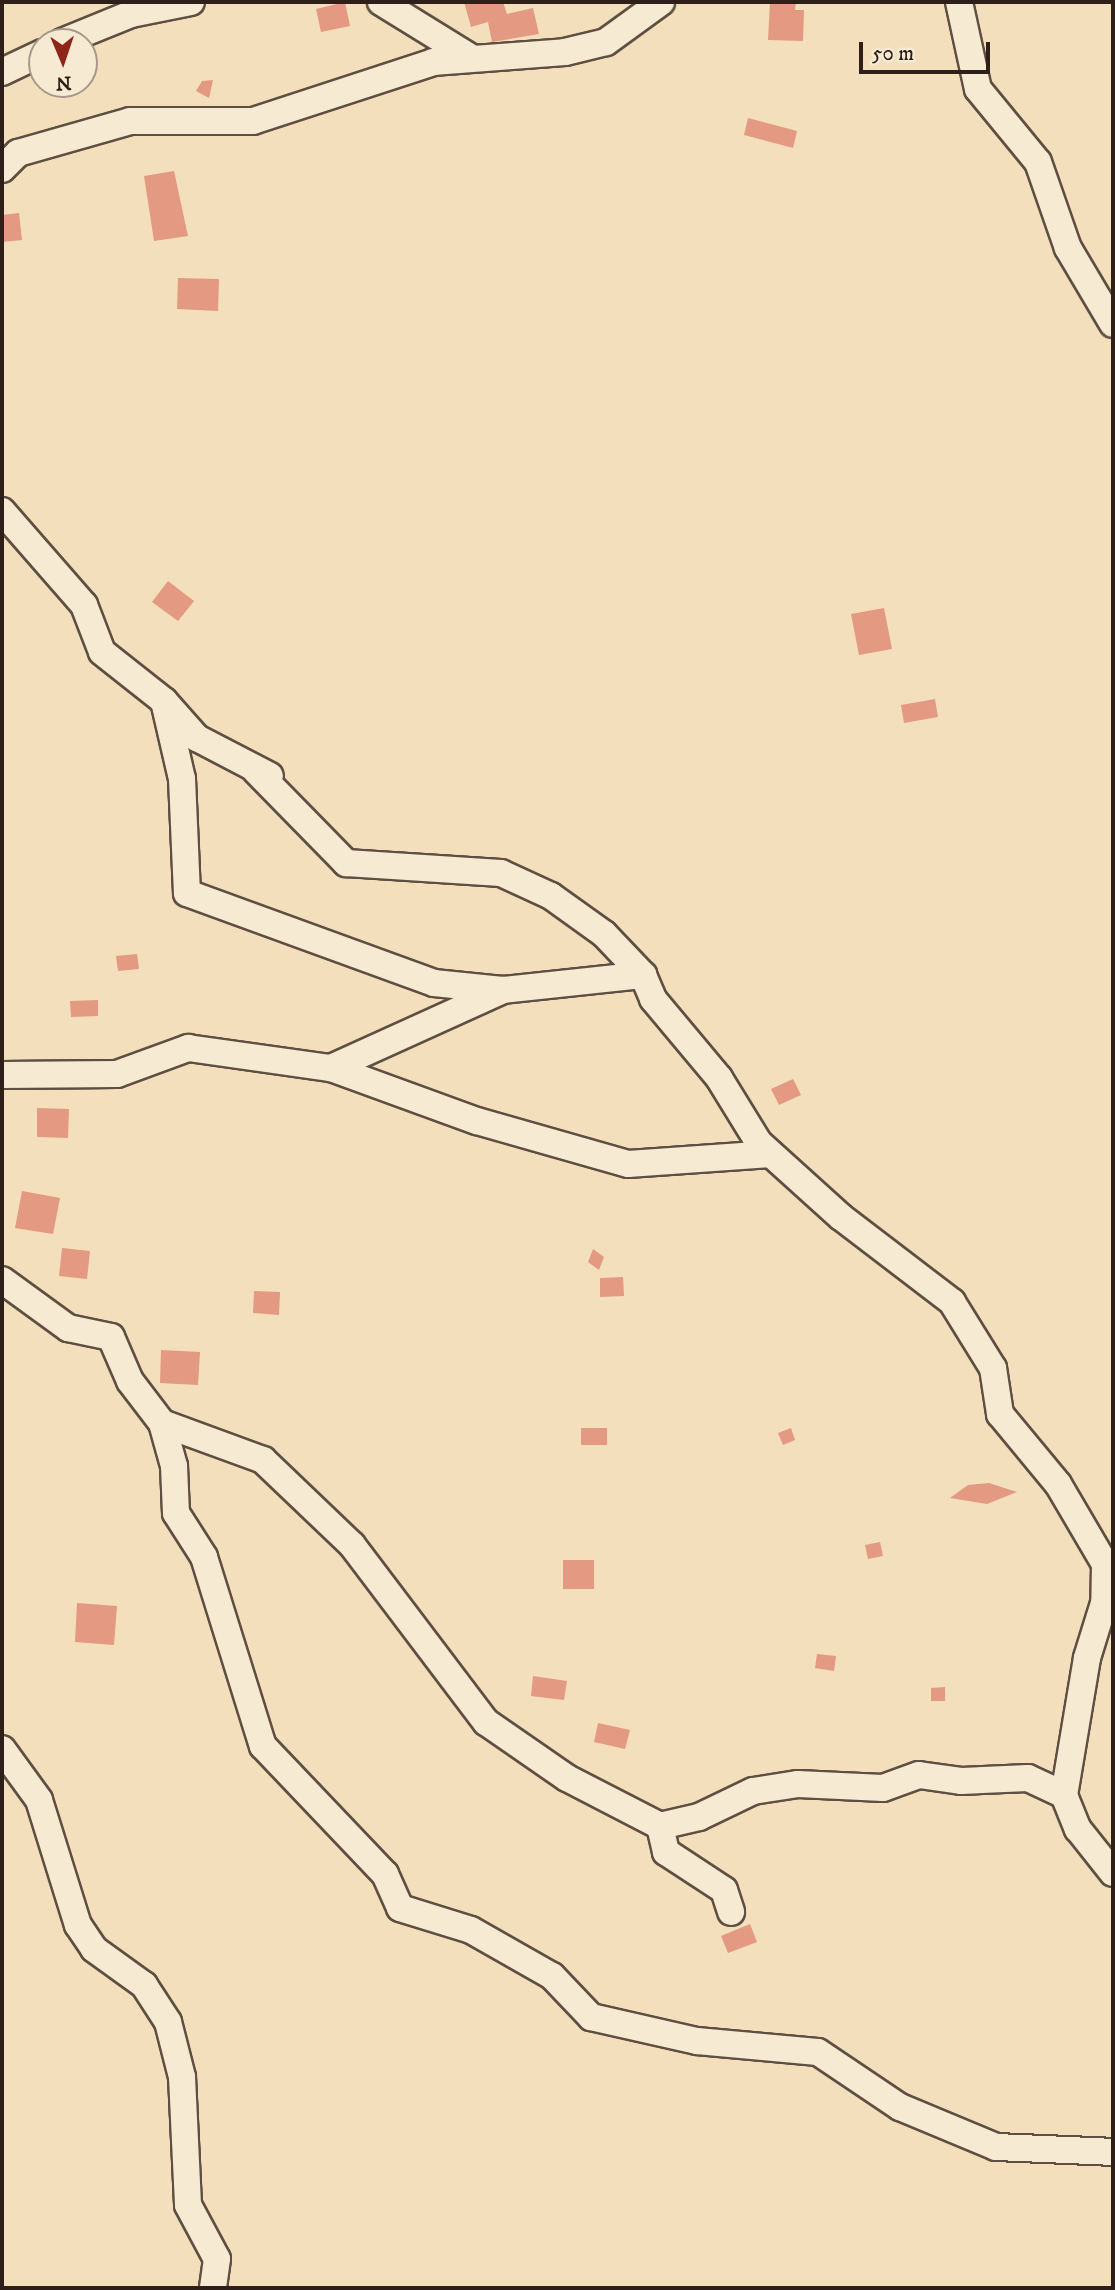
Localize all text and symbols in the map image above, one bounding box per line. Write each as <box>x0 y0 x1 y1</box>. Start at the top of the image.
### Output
north arrow <box>28 28 98 98</box>
scale bar <box>863 28 994 72</box>
text: 50 m <box>872 41 914 67</box>
text: N <box>55 71 72 94</box>

